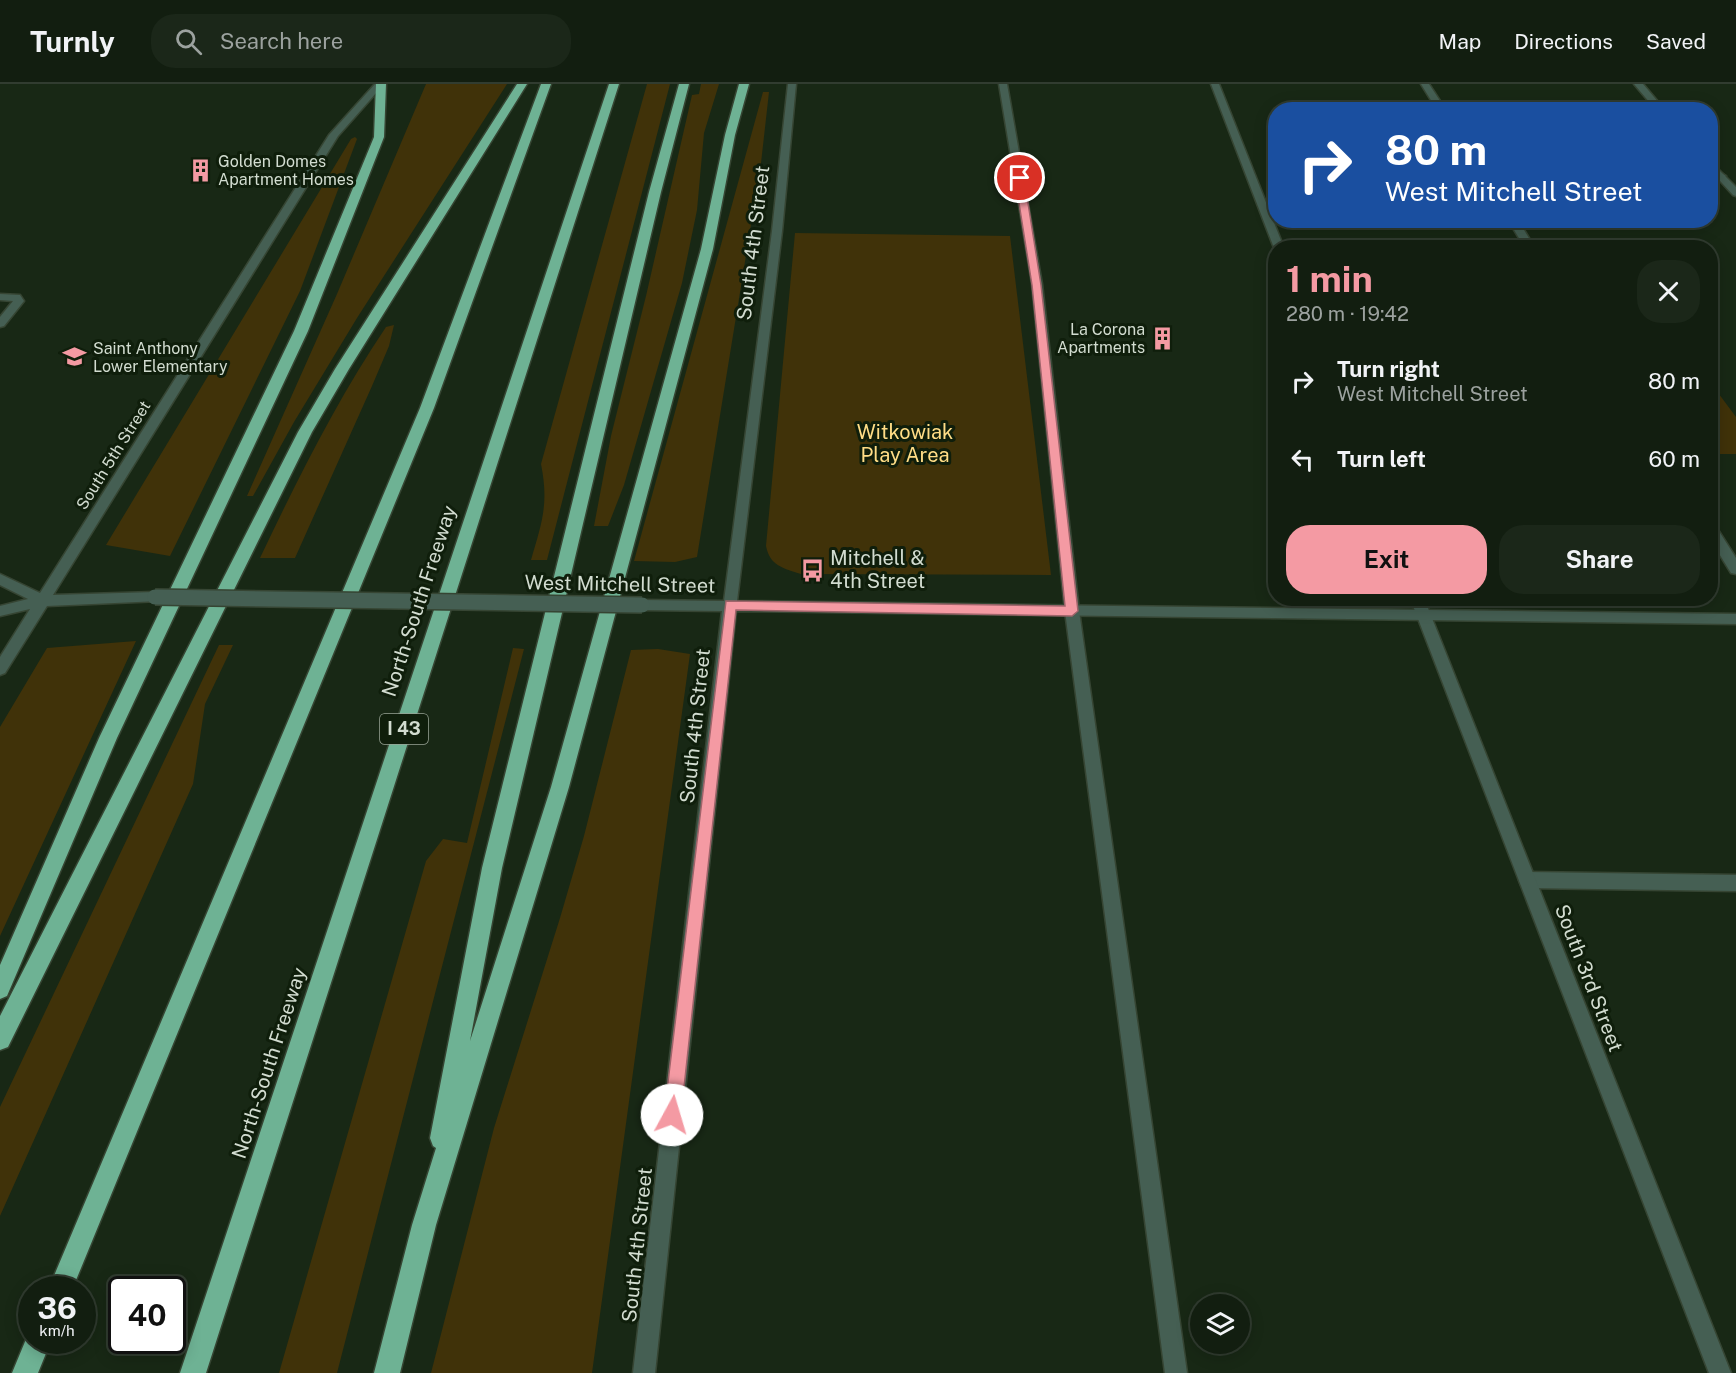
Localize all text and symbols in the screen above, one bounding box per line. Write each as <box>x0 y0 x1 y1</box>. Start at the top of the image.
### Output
search box <box>151 14 571 68</box>
text: Turnly <box>30 25 115 58</box>
icon: search <box>172 25 205 58</box>
text: Search here <box>220 28 343 54</box>
text: Map <box>1439 29 1481 54</box>
text: Directions <box>1514 29 1613 54</box>
text: Saved <box>1646 29 1706 54</box>
text: 80 m <box>1385 125 1487 174</box>
icon: right <box>1286 126 1364 204</box>
place label: Golden Domes Apartment Homes <box>218 152 354 189</box>
pin <box>994 152 1045 203</box>
building icon: Golden Domes Apartment Homes <box>187 157 213 183</box>
icon: arrive <box>1003 161 1036 194</box>
street label: South 4th Street <box>732 164 774 322</box>
text: West Mitchell Street <box>1385 175 1643 207</box>
text: 1 min <box>1286 258 1373 300</box>
button: close <box>1637 260 1700 323</box>
text: 280 m · 19:42 <box>1286 302 1409 326</box>
place label: La Corona Apartments <box>1057 320 1145 357</box>
building icon: La Corona Apartments <box>1150 325 1176 351</box>
place label: Saint Anthony Lower Elementary <box>93 339 228 376</box>
school or university icon: Saint Anthony Lower Elementary <box>62 344 88 370</box>
text: Turn right <box>1337 356 1440 382</box>
icon: right <box>1286 365 1319 398</box>
text: 80 m <box>1648 368 1700 394</box>
text: West Mitchell Street <box>1337 382 1528 406</box>
street label: South 5th Street <box>72 397 155 513</box>
park label: Witkowiak Play Area <box>857 420 953 467</box>
icon: left <box>1286 443 1319 476</box>
text: Turn left <box>1337 446 1426 472</box>
text: 60 m <box>1649 446 1700 472</box>
street label: North-South Freeway <box>377 502 461 700</box>
button: Exit <box>1286 525 1487 594</box>
button: Share <box>1499 525 1700 594</box>
place label: Mitchell & 4th Street <box>830 546 925 593</box>
bus stop icon: Mitchell & 4th Street <box>799 557 825 583</box>
street label: West Mitchell Street <box>524 570 716 598</box>
street label: South 4th Street <box>675 647 715 805</box>
road number: I 43 <box>380 714 428 744</box>
street label: South 3rd Street <box>1550 901 1628 1055</box>
street label: North-South Freeway <box>227 964 311 1162</box>
position arrow <box>640 1083 704 1147</box>
street label: South 4th Street <box>617 1166 657 1324</box>
speed limit sign: 40 <box>108 1276 186 1354</box>
text: 36 <box>37 1290 77 1326</box>
map controls <box>1190 1294 1250 1354</box>
button: layers <box>1190 1294 1250 1354</box>
text: km/h <box>39 1322 75 1339</box>

